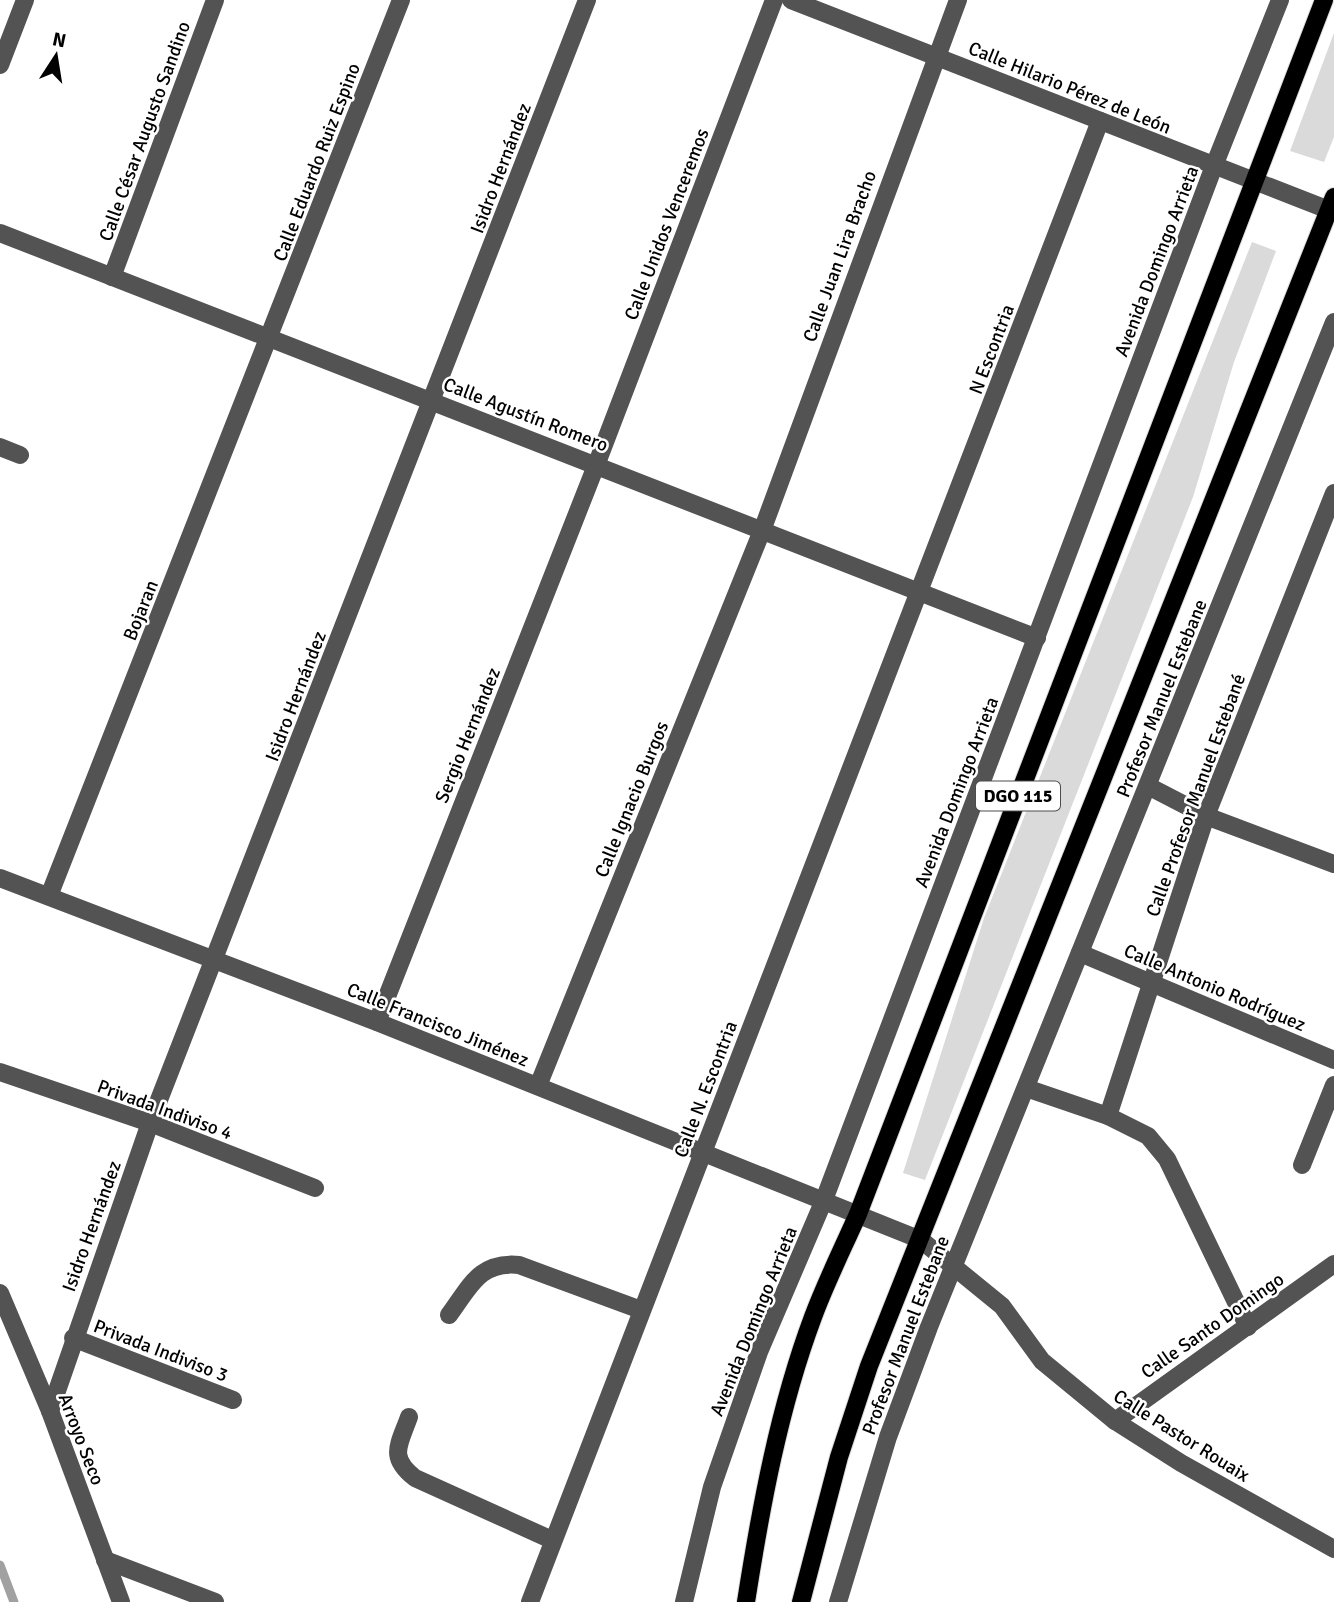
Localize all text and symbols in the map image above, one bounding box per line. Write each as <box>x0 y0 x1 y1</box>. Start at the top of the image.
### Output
street label: Calle César Augusto Sandino <box>94 18 196 245</box>
north arrow <box>21 21 91 91</box>
text: N <box>50 27 68 53</box>
street label: Calle Hilario Pérez de León <box>965 36 1175 140</box>
street label: Calle Eduardo Ruiz Espino <box>268 60 366 265</box>
street label: Isidro Hernández <box>465 100 537 237</box>
street label: Calle Unidos Venceremos <box>619 125 715 324</box>
street label: Avenida Domingo Arrieta <box>1109 163 1204 360</box>
street label: Calle Juan Lira Bracho <box>798 167 882 345</box>
street label: N Escontria <box>964 301 1020 398</box>
street label: Calle Agustín Romero <box>440 372 611 457</box>
street label: Bojaran <box>118 577 164 644</box>
street label: Profesor Manuel Estebane <box>1111 596 1213 801</box>
street label: Isidro Hernández <box>260 628 332 765</box>
street label: Sergio Hernández <box>430 664 506 807</box>
street label: Calle Profesor Manuel Estebané <box>1141 671 1251 920</box>
street label: Avenida Domingo Arrieta <box>909 694 1004 891</box>
street label: Calle Ignacio Burgos <box>590 718 674 881</box>
road number: DGO 115 <box>976 782 1060 810</box>
street label: Calle Antonio Rodríguez <box>1120 939 1309 1037</box>
street label: Calle Francisco Jiménez <box>343 977 532 1072</box>
street label: Calle N. Escontria <box>669 1018 743 1161</box>
street label: Privada Indiviso 4 <box>94 1074 235 1145</box>
street label: Isidro Hernández <box>57 1158 127 1295</box>
street label: Avenida Domingo Arrieta <box>705 1223 803 1420</box>
street label: Profesor Manuel Estebane <box>857 1232 955 1438</box>
street label: Calle Santo Domingo <box>1136 1267 1289 1384</box>
street label: Privada Indiviso 3 <box>90 1314 231 1388</box>
street label: Calle Pastor Rouaix <box>1109 1384 1254 1488</box>
street label: Arroyo Seco <box>53 1390 110 1489</box>

